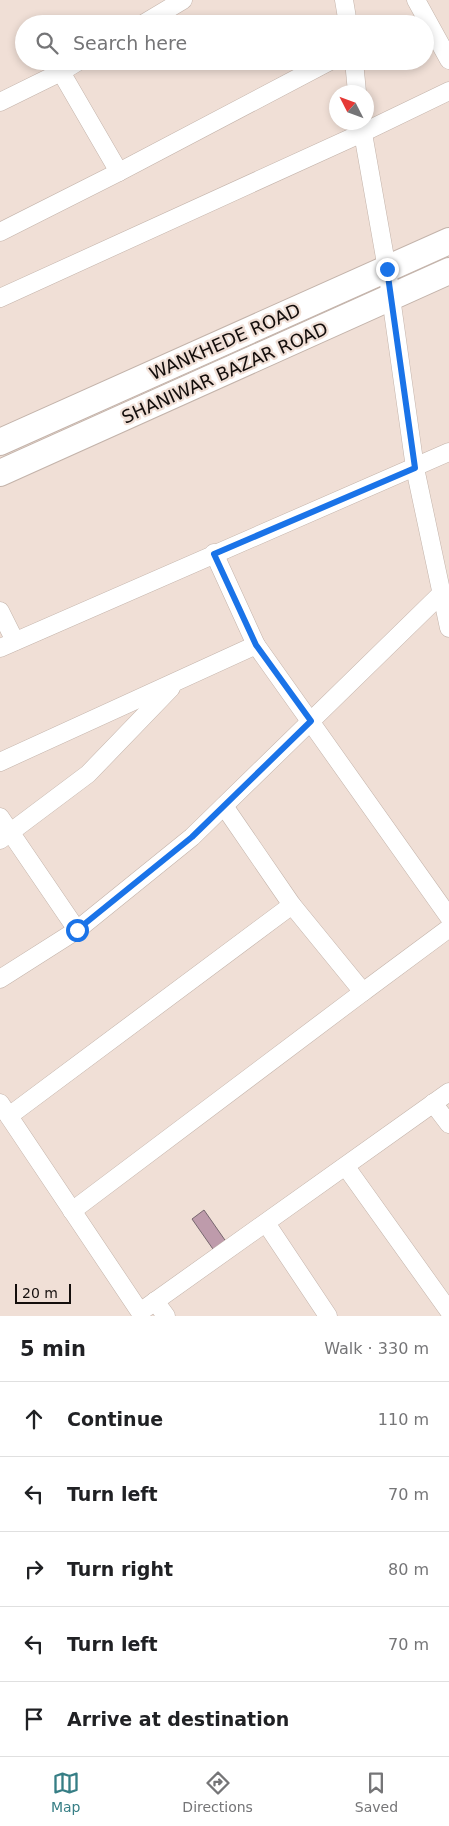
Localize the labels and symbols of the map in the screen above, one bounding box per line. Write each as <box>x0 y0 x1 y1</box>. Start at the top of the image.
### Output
north arrow <box>329 85 374 130</box>
route end <box>376 258 399 281</box>
street label: WANKHEDE ROAD <box>146 299 303 384</box>
street label: SHANIWAR BAZAR ROAD <box>118 318 331 428</box>
route start <box>66 919 89 942</box>
scale bar <box>15 1281 71 1304</box>

